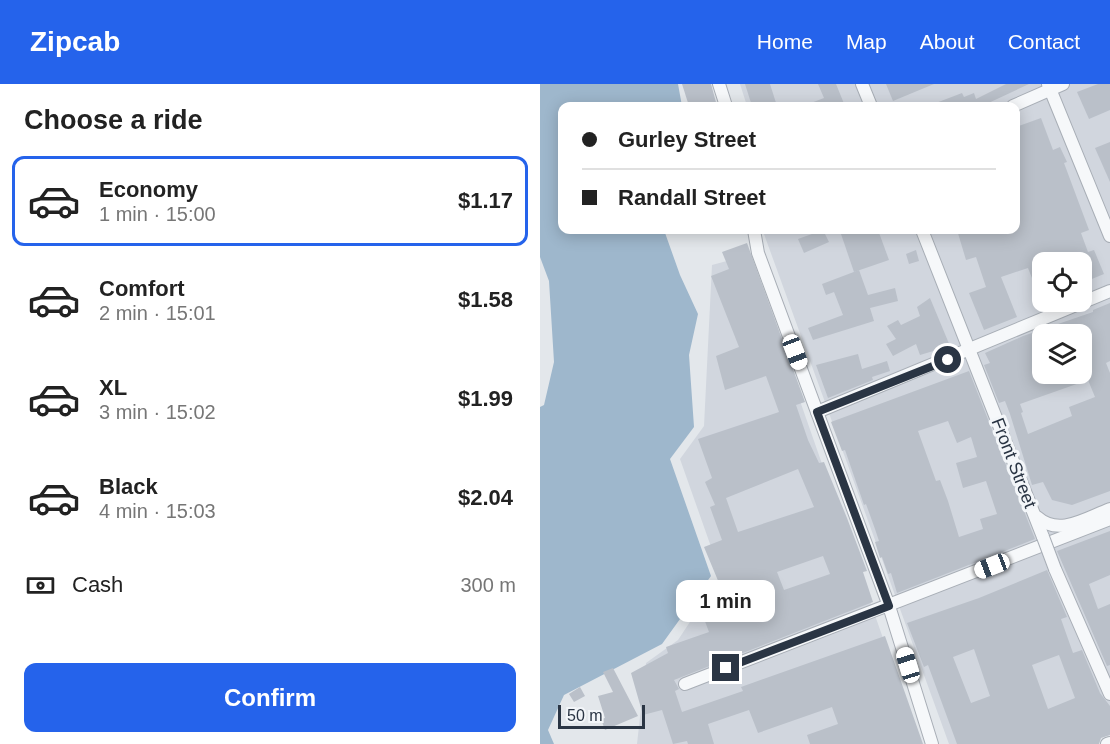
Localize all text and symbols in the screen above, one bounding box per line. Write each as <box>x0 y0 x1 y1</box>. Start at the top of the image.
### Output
text: Zipcab <box>30 26 120 57</box>
text: Home <box>757 30 813 53</box>
text: Map <box>846 30 887 53</box>
text: About <box>920 30 975 53</box>
text: Contact <box>1008 30 1080 53</box>
text: Choose a ride <box>24 105 203 135</box>
text: Gurley Street <box>618 127 756 152</box>
icon: car <box>27 174 81 228</box>
text: Economy <box>99 177 198 202</box>
text: Randall Street <box>618 185 766 210</box>
text: $1.17 <box>458 188 513 213</box>
text: 1 min · 15:00 <box>99 203 216 225</box>
map controls <box>1032 252 1092 384</box>
button: locate <box>1032 252 1092 312</box>
icon: car <box>27 273 81 327</box>
text: Comfort <box>99 276 185 301</box>
text: $1.58 <box>458 287 513 312</box>
text: 2 min · 15:01 <box>99 302 216 324</box>
button: layers <box>1032 324 1092 384</box>
car <box>780 332 810 372</box>
route start <box>934 346 961 373</box>
icon: car <box>27 372 81 426</box>
text: XL <box>99 375 127 400</box>
text: $1.99 <box>458 386 513 411</box>
text: 3 min · 15:02 <box>99 401 216 423</box>
street label: Front Street <box>988 415 1040 511</box>
icon: car <box>27 471 81 525</box>
text: Black <box>99 474 158 499</box>
text: $2.04 <box>458 485 513 510</box>
text: 4 min · 15:03 <box>99 500 216 522</box>
car <box>972 551 1012 581</box>
icon: cash <box>24 569 57 602</box>
text: Cash <box>72 572 123 597</box>
text: 300 m <box>460 574 516 596</box>
callout: 1 min <box>676 581 776 623</box>
text: 1 min <box>699 590 752 612</box>
car <box>894 645 922 685</box>
route end <box>712 654 739 681</box>
button: Confirm <box>24 663 516 732</box>
scale bar <box>558 702 645 730</box>
text: 50 m <box>567 707 603 724</box>

